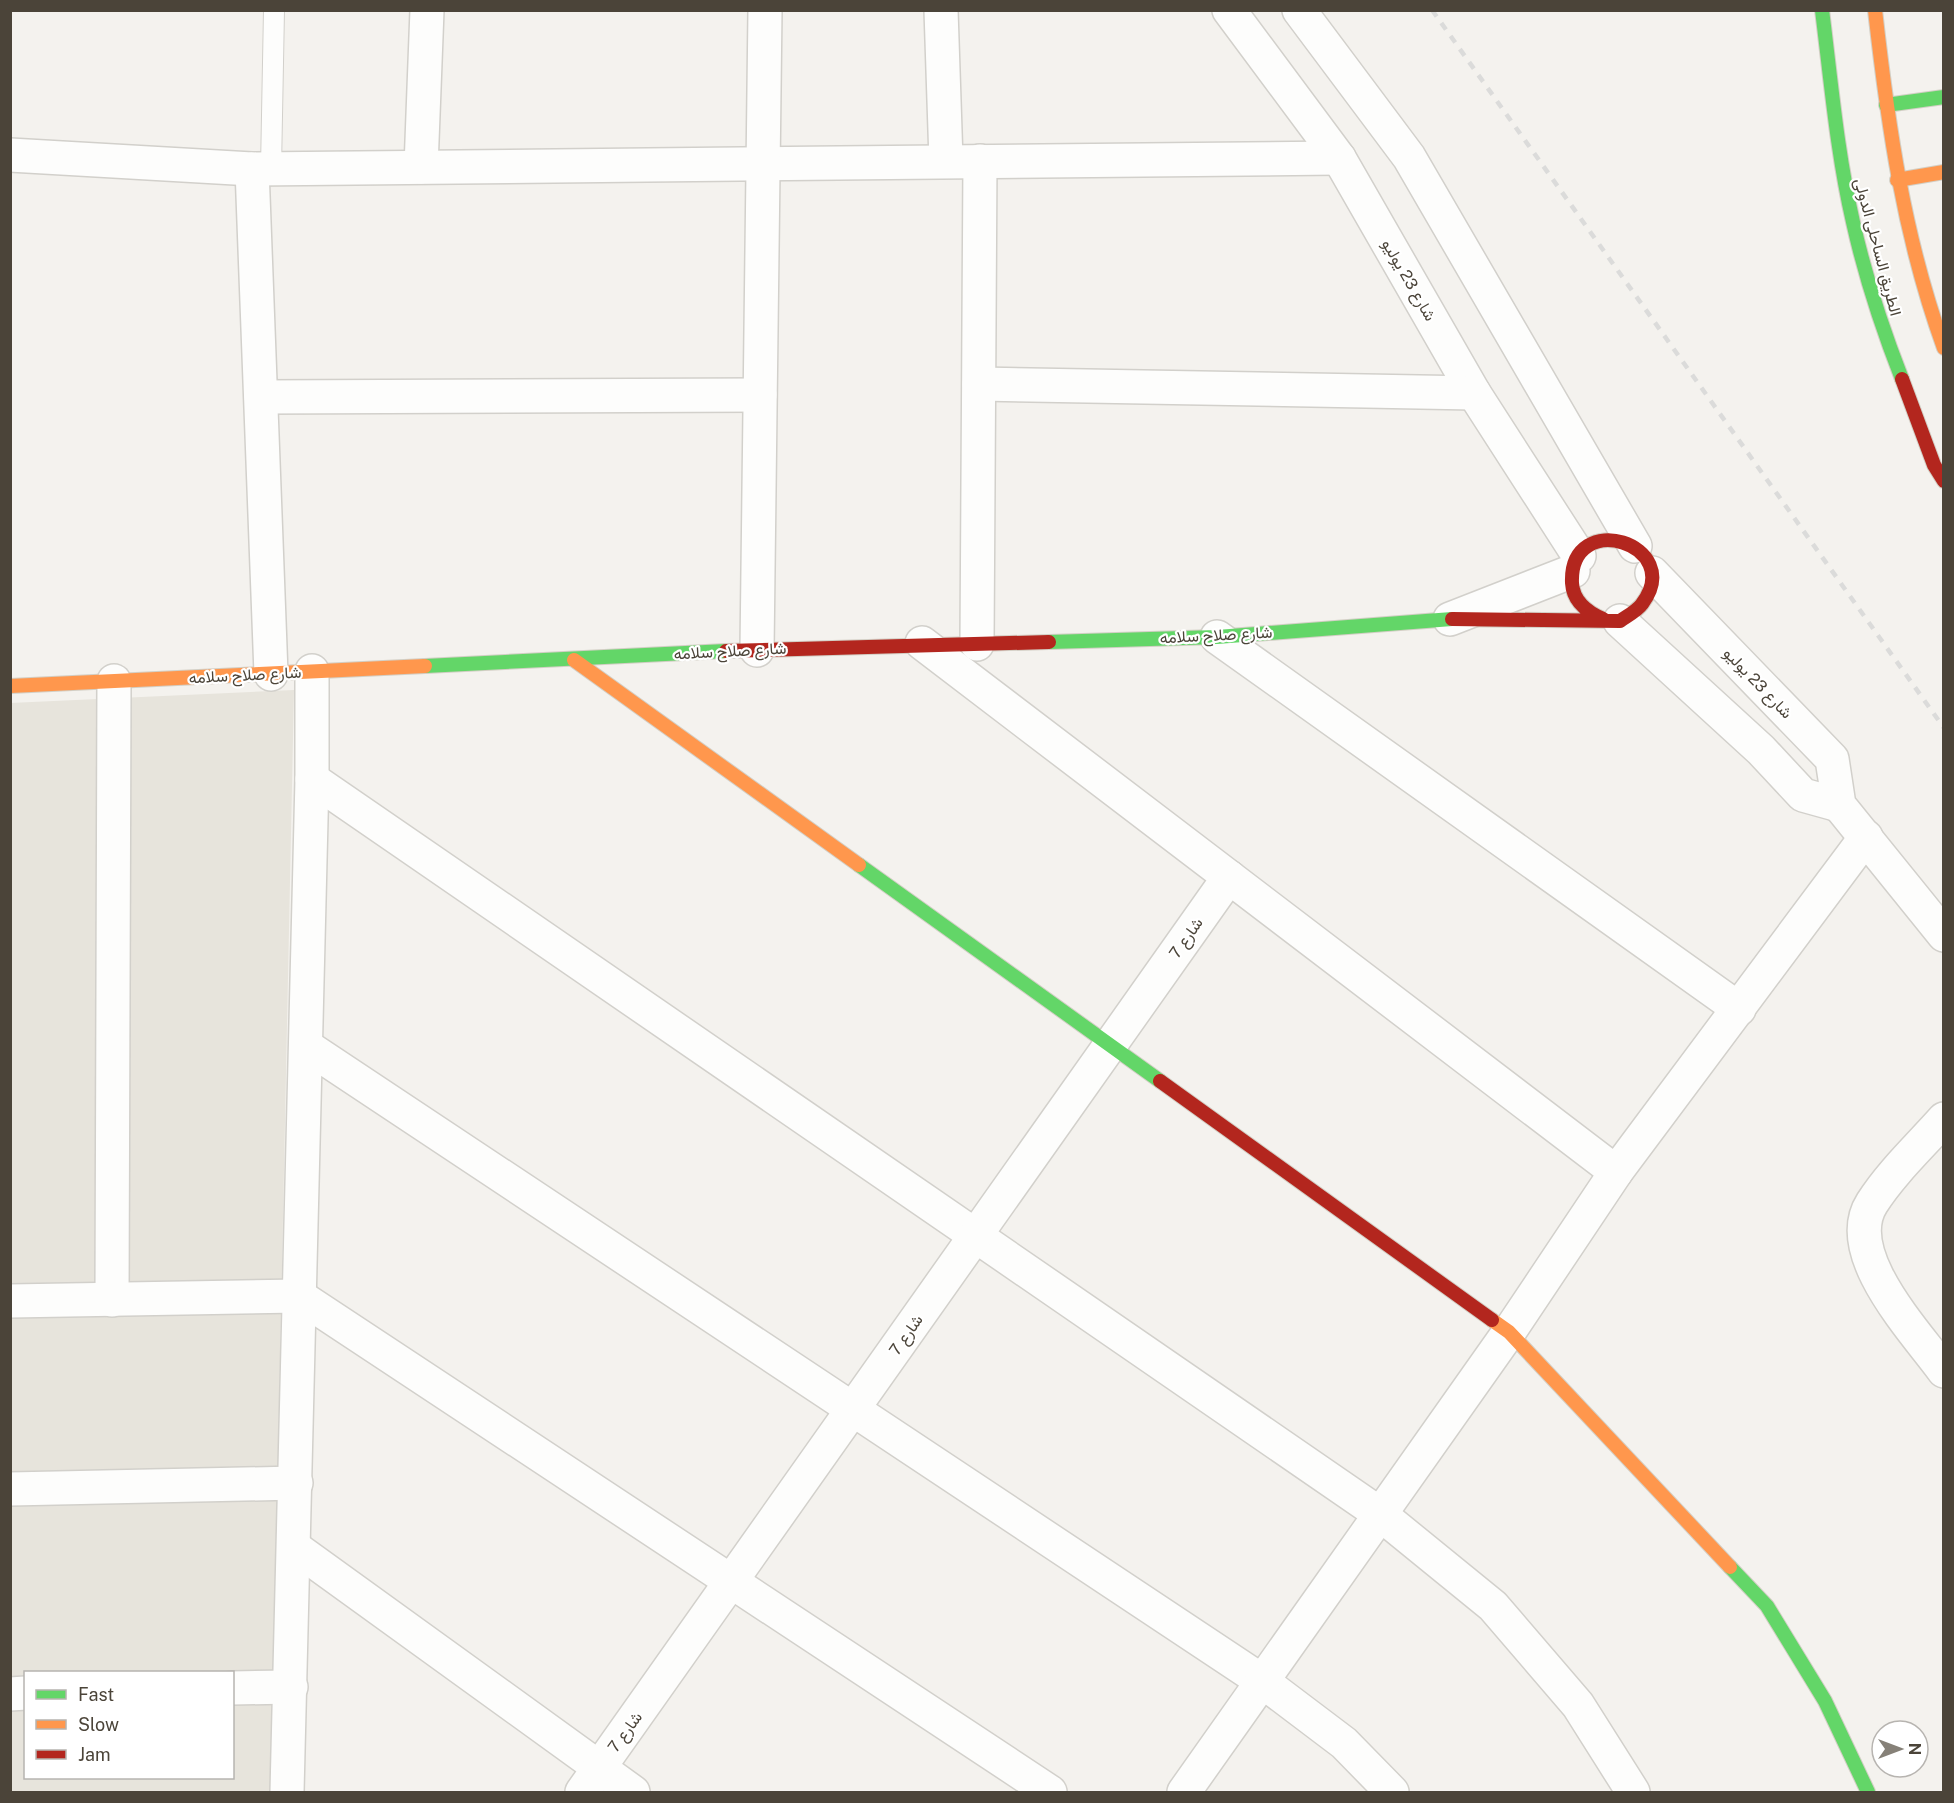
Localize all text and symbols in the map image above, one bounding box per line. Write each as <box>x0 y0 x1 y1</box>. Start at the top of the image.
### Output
street label: الطريق الساحلى الدولى <box>1850 176 1905 318</box>
street label: شارع 23 يوليو <box>1376 236 1440 325</box>
street label: شارع صلاح سلامه <box>1159 623 1273 649</box>
street label: شارع صلاح سلامه <box>673 639 787 665</box>
street label: شارع 23 يوليو <box>1718 644 1796 724</box>
street label: شارع صلاح سلامه <box>188 663 302 689</box>
street label: شارع 7 <box>1165 914 1209 963</box>
street label: شارع 7 <box>885 1311 929 1360</box>
legend <box>24 1671 234 1779</box>
text: Fast <box>78 1684 114 1705</box>
street label: شارع 7 <box>604 1708 648 1757</box>
text: Slow <box>78 1714 119 1735</box>
north arrow <box>1870 1719 1930 1779</box>
text: N <box>1905 1743 1924 1755</box>
text: Jam <box>78 1744 111 1765</box>

